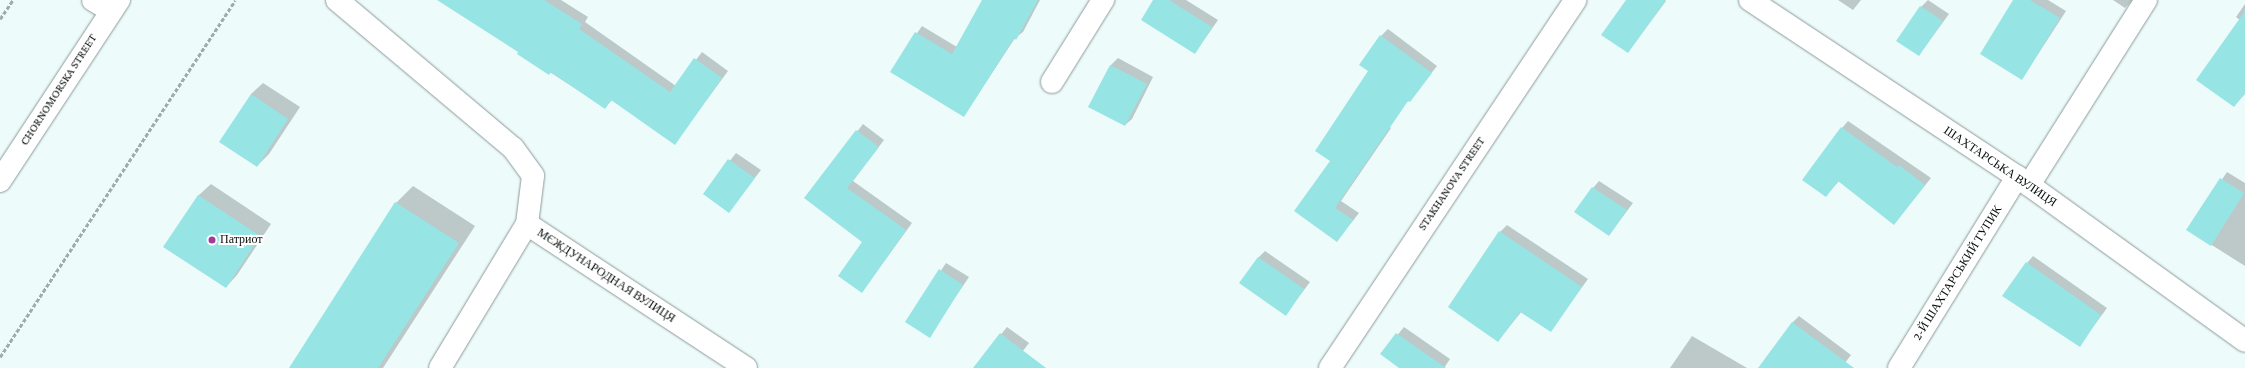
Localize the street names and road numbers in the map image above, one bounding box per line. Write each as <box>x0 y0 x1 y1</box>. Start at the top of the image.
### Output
street label: CHORNOMORSKA STREET <box>18 32 100 148</box>
street label: ШАХТАРСЬКА ВУЛИЦЯ <box>1941 124 2059 210</box>
street label: STAKHANOVA STREET <box>1415 135 1489 233</box>
street label: 2-Й ШАХТАРСЬКИЙ ТУПИК <box>1910 203 2006 343</box>
street label: МЄЖДУНАРОДНАЯ ВУЛИЦЯ <box>534 226 678 326</box>

